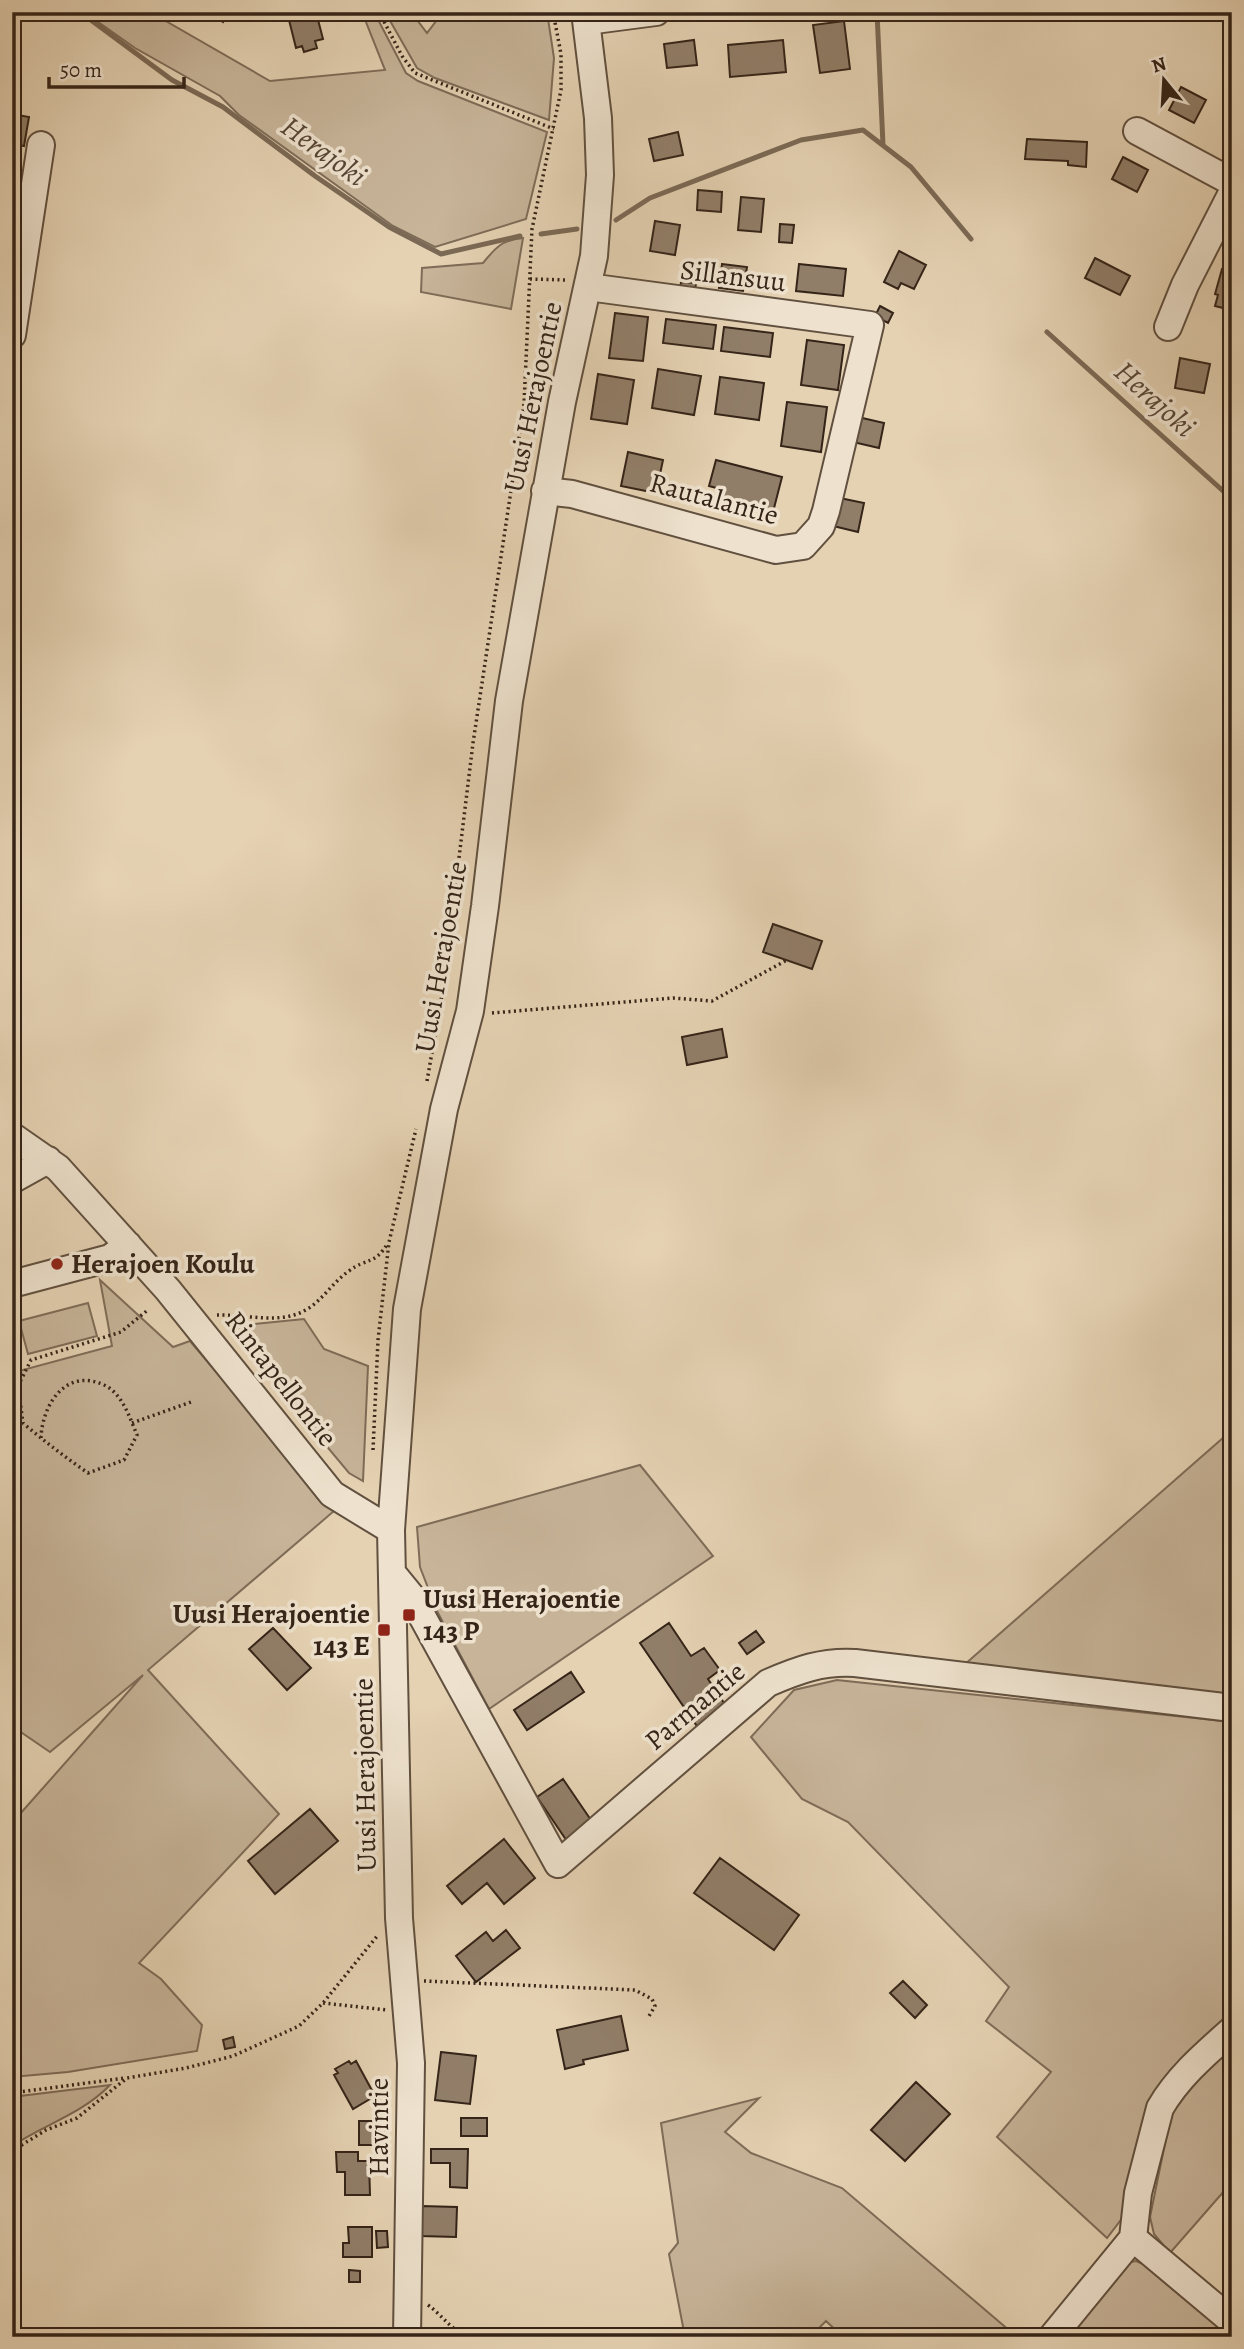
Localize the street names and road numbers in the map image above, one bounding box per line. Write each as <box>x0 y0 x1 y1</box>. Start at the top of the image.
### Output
street label: Sillansuu <box>678 251 789 301</box>
street label: Uusi Herajoentie <box>494 298 572 496</box>
street label: Rautalantie <box>645 464 783 534</box>
street label: Uusi Herajoentie <box>405 858 477 1056</box>
street label: Rintapellontie <box>216 1303 346 1455</box>
street label: Parmantie <box>637 1653 753 1759</box>
street label: Uusi Herajoentie <box>344 1678 386 1872</box>
street label: Havintie <box>360 2078 398 2176</box>

